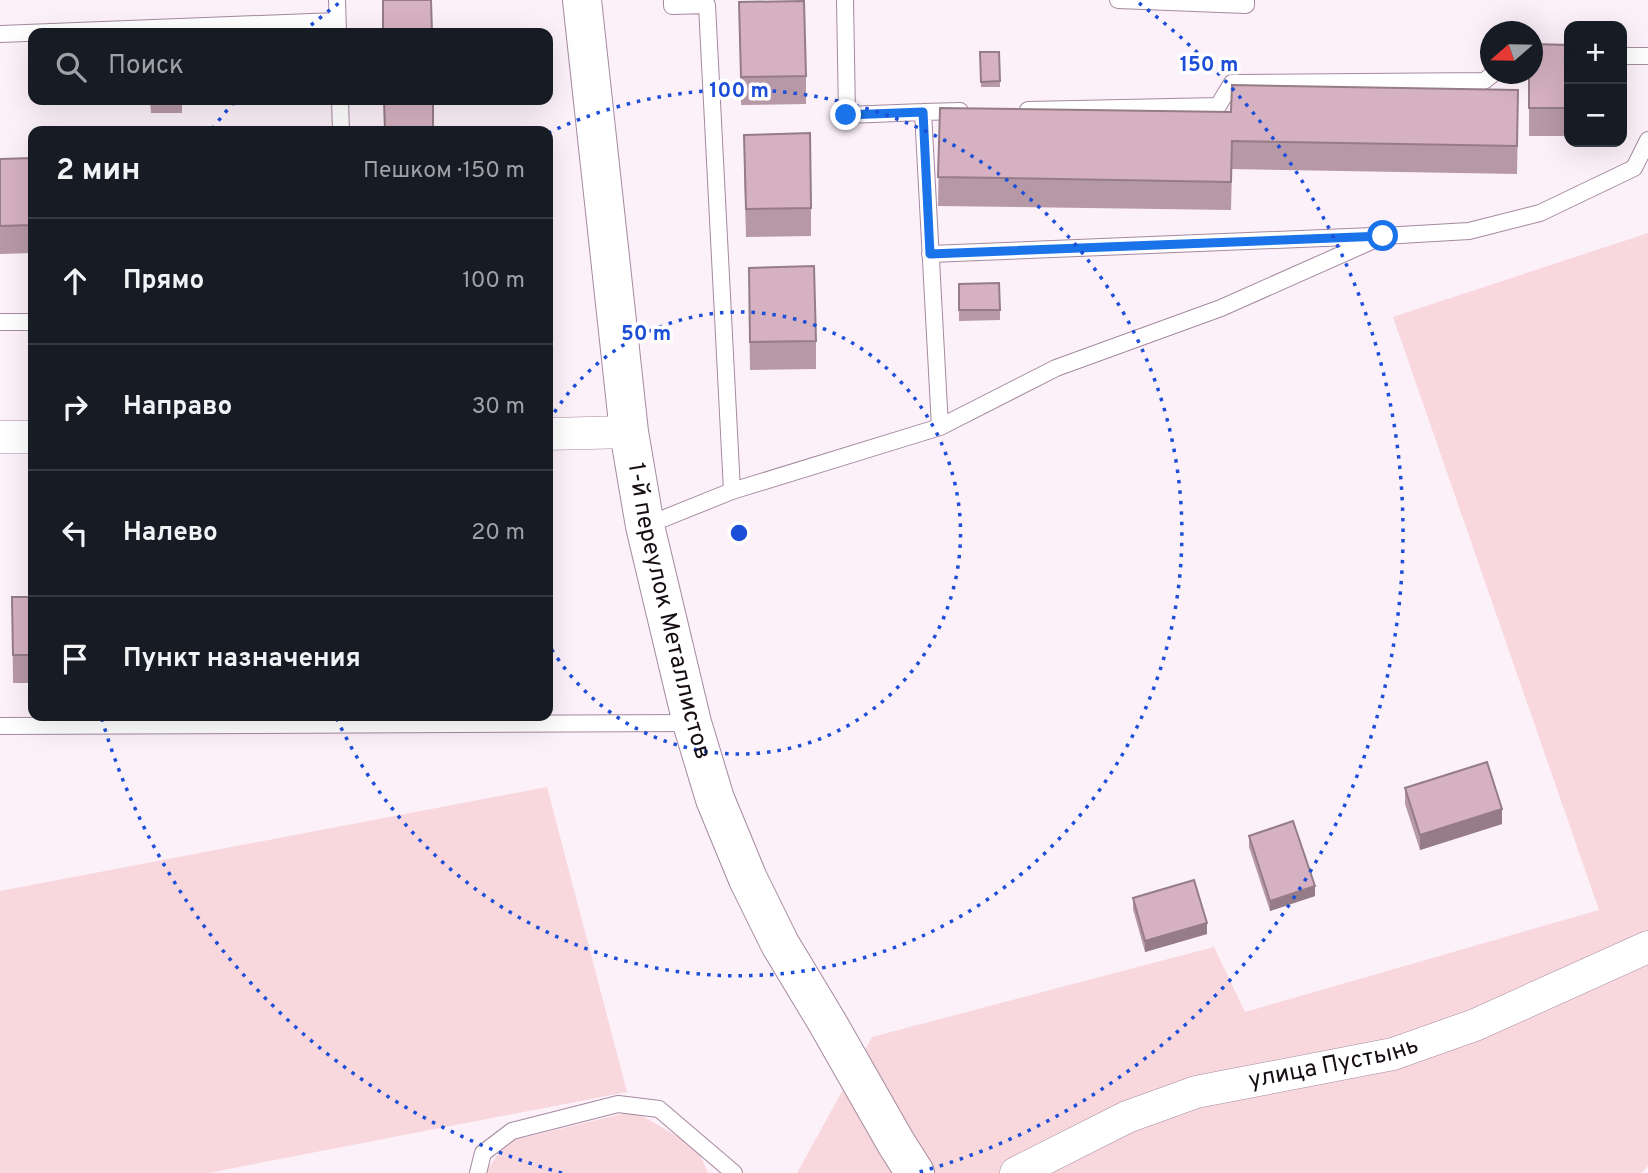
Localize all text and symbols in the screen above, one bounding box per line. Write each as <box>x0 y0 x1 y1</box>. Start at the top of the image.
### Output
north arrow <box>1480 21 1543 84</box>
map controls <box>1564 21 1627 147</box>
button: + <box>1564 21 1627 84</box>
search box <box>28 28 553 105</box>
icon: search <box>52 48 90 86</box>
text: Поиск <box>108 50 184 83</box>
text: 150 m <box>1180 52 1238 79</box>
text: 100 m <box>709 78 769 105</box>
button: − <box>1564 84 1627 147</box>
route end <box>830 99 861 130</box>
text: 2 мин <box>56 153 140 190</box>
text: Пешком · 150 m <box>363 157 525 186</box>
route start <box>1367 220 1398 251</box>
icon: ahead <box>56 262 94 300</box>
text: Прямо <box>123 265 204 298</box>
text: 100 m <box>462 267 525 296</box>
text: 50 m <box>621 321 671 348</box>
icon: right <box>56 388 94 426</box>
text: Направо <box>123 391 232 424</box>
text: 30 m <box>472 393 525 422</box>
street label: 1-й переулок Металлистов <box>620 461 717 763</box>
icon: left <box>56 514 94 552</box>
text: Налево <box>123 517 218 550</box>
text: 20 m <box>471 519 525 548</box>
centre of rings <box>727 521 751 545</box>
icon: arrive <box>56 640 94 678</box>
text: Пункт назначения <box>123 643 361 676</box>
street label: улица Пустынь <box>1246 1031 1423 1097</box>

